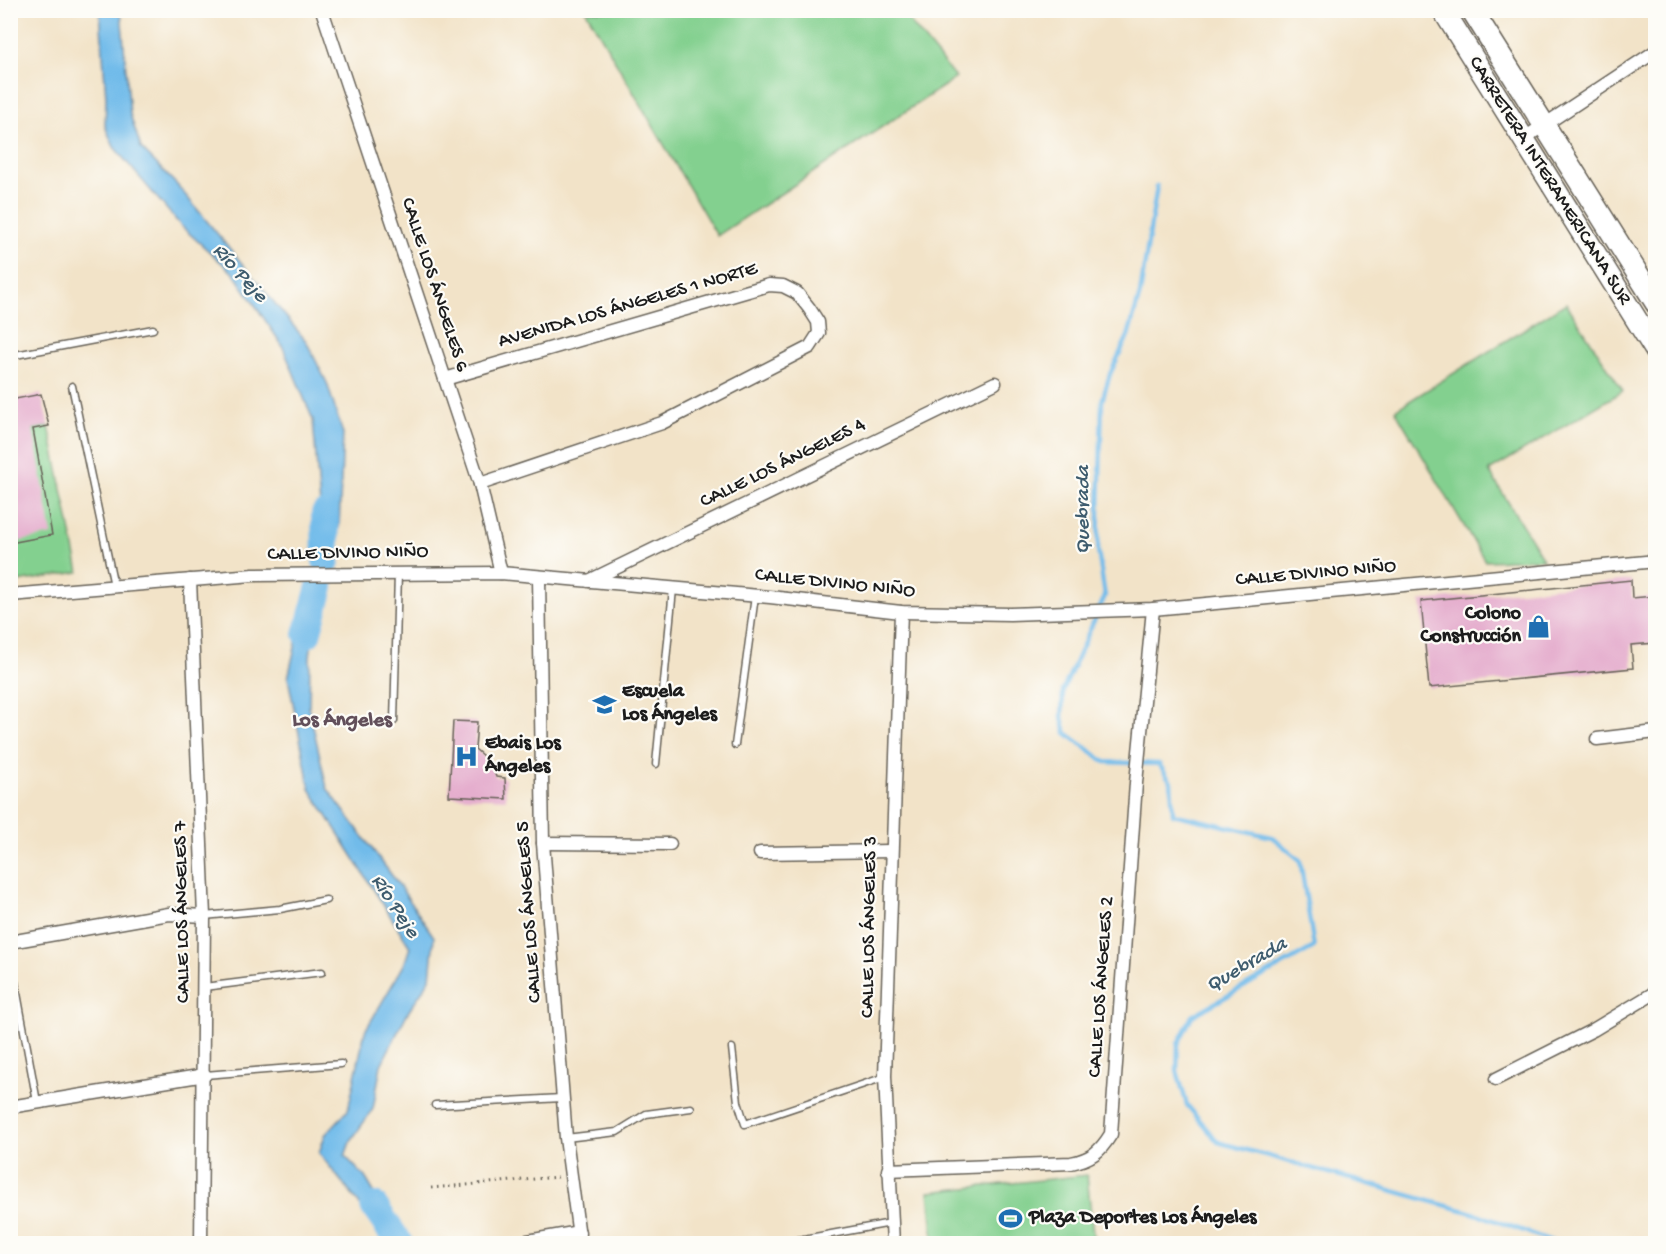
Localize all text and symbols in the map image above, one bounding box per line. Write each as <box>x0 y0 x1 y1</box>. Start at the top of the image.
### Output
street label: CARRETERA INTERAMERICANA SUR <box>1463 53 1636 311</box>
street label: CALLE LOS ÁNGELES 6 <box>395 194 475 376</box>
water label: Río Peje <box>206 239 273 310</box>
street label: AVENIDA LOS ÁNGELES 1 NORTE <box>495 256 762 354</box>
street label: CALLE LOS ÁNGELES 4 <box>696 412 870 514</box>
water label: Quebrada <box>1072 464 1097 554</box>
street label: CALLE DIVINO NIÑO <box>267 541 429 567</box>
street label: CALLE DIVINO NIÑO <box>1235 556 1397 592</box>
street label: CALLE DIVINO NIÑO <box>754 564 916 604</box>
place label: Colono Construcción <box>1419 603 1522 649</box>
shop icon: Colono Construcción <box>1526 613 1552 639</box>
place label: Escuela Los Ángeles <box>622 681 719 727</box>
school or university icon: Escuela Los Ángeles <box>591 691 617 717</box>
district label: Los Ángeles <box>292 708 393 734</box>
place label: Ebais Los Ángeles <box>484 733 562 779</box>
hospital icon: Ebais Los Ángeles <box>454 743 480 769</box>
street label: CALLE LOS ÁNGELES 7 <box>168 820 196 1003</box>
street label: CALLE LOS ÁNGELES 5 <box>510 820 548 1004</box>
street label: CALLE LOS ÁNGELES 3 <box>855 836 883 1018</box>
water label: Río Peje <box>364 870 424 944</box>
street label: CALLE LOS ÁNGELES 2 <box>1082 895 1120 1078</box>
water label: Quebrada <box>1202 932 1293 999</box>
sports icon: Plaza Deportes Los Ángeles <box>998 1205 1024 1231</box>
place label: Plaza Deportes Los Ángeles <box>1028 1205 1258 1230</box>

